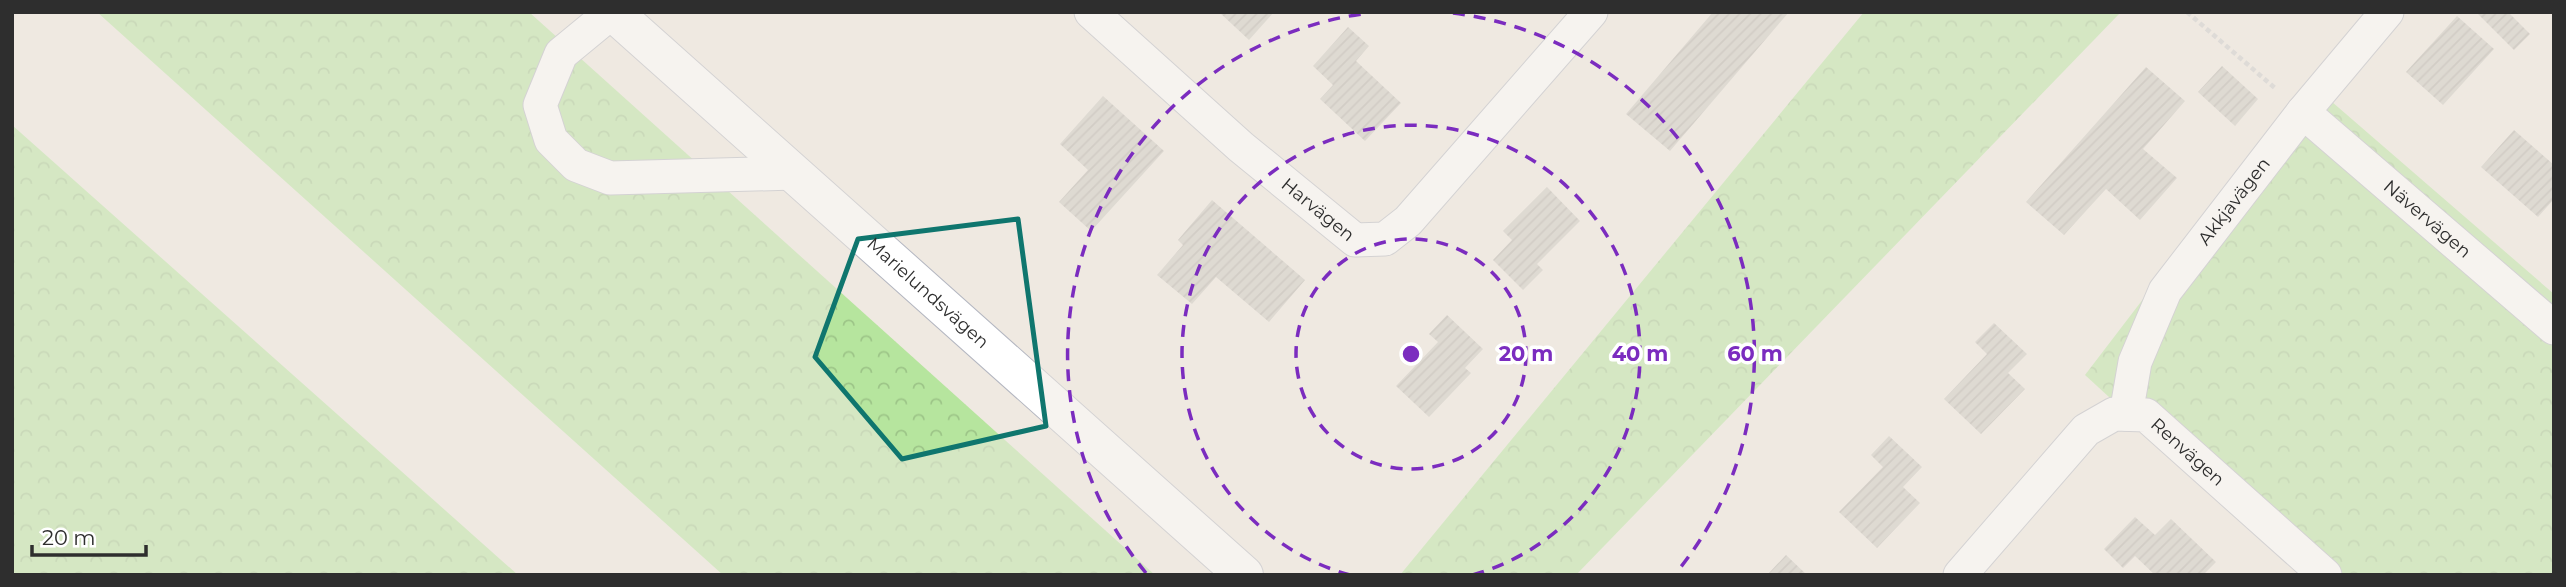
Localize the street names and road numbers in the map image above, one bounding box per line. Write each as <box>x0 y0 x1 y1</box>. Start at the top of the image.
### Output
street label: Akkjavägen <box>2193 153 2275 250</box>
street label: Harvägen <box>1277 173 1359 246</box>
street label: Nävervägen <box>2379 175 2476 263</box>
street label: Marielundsvägen <box>862 233 993 353</box>
street label: Renvägen <box>2146 413 2229 491</box>

